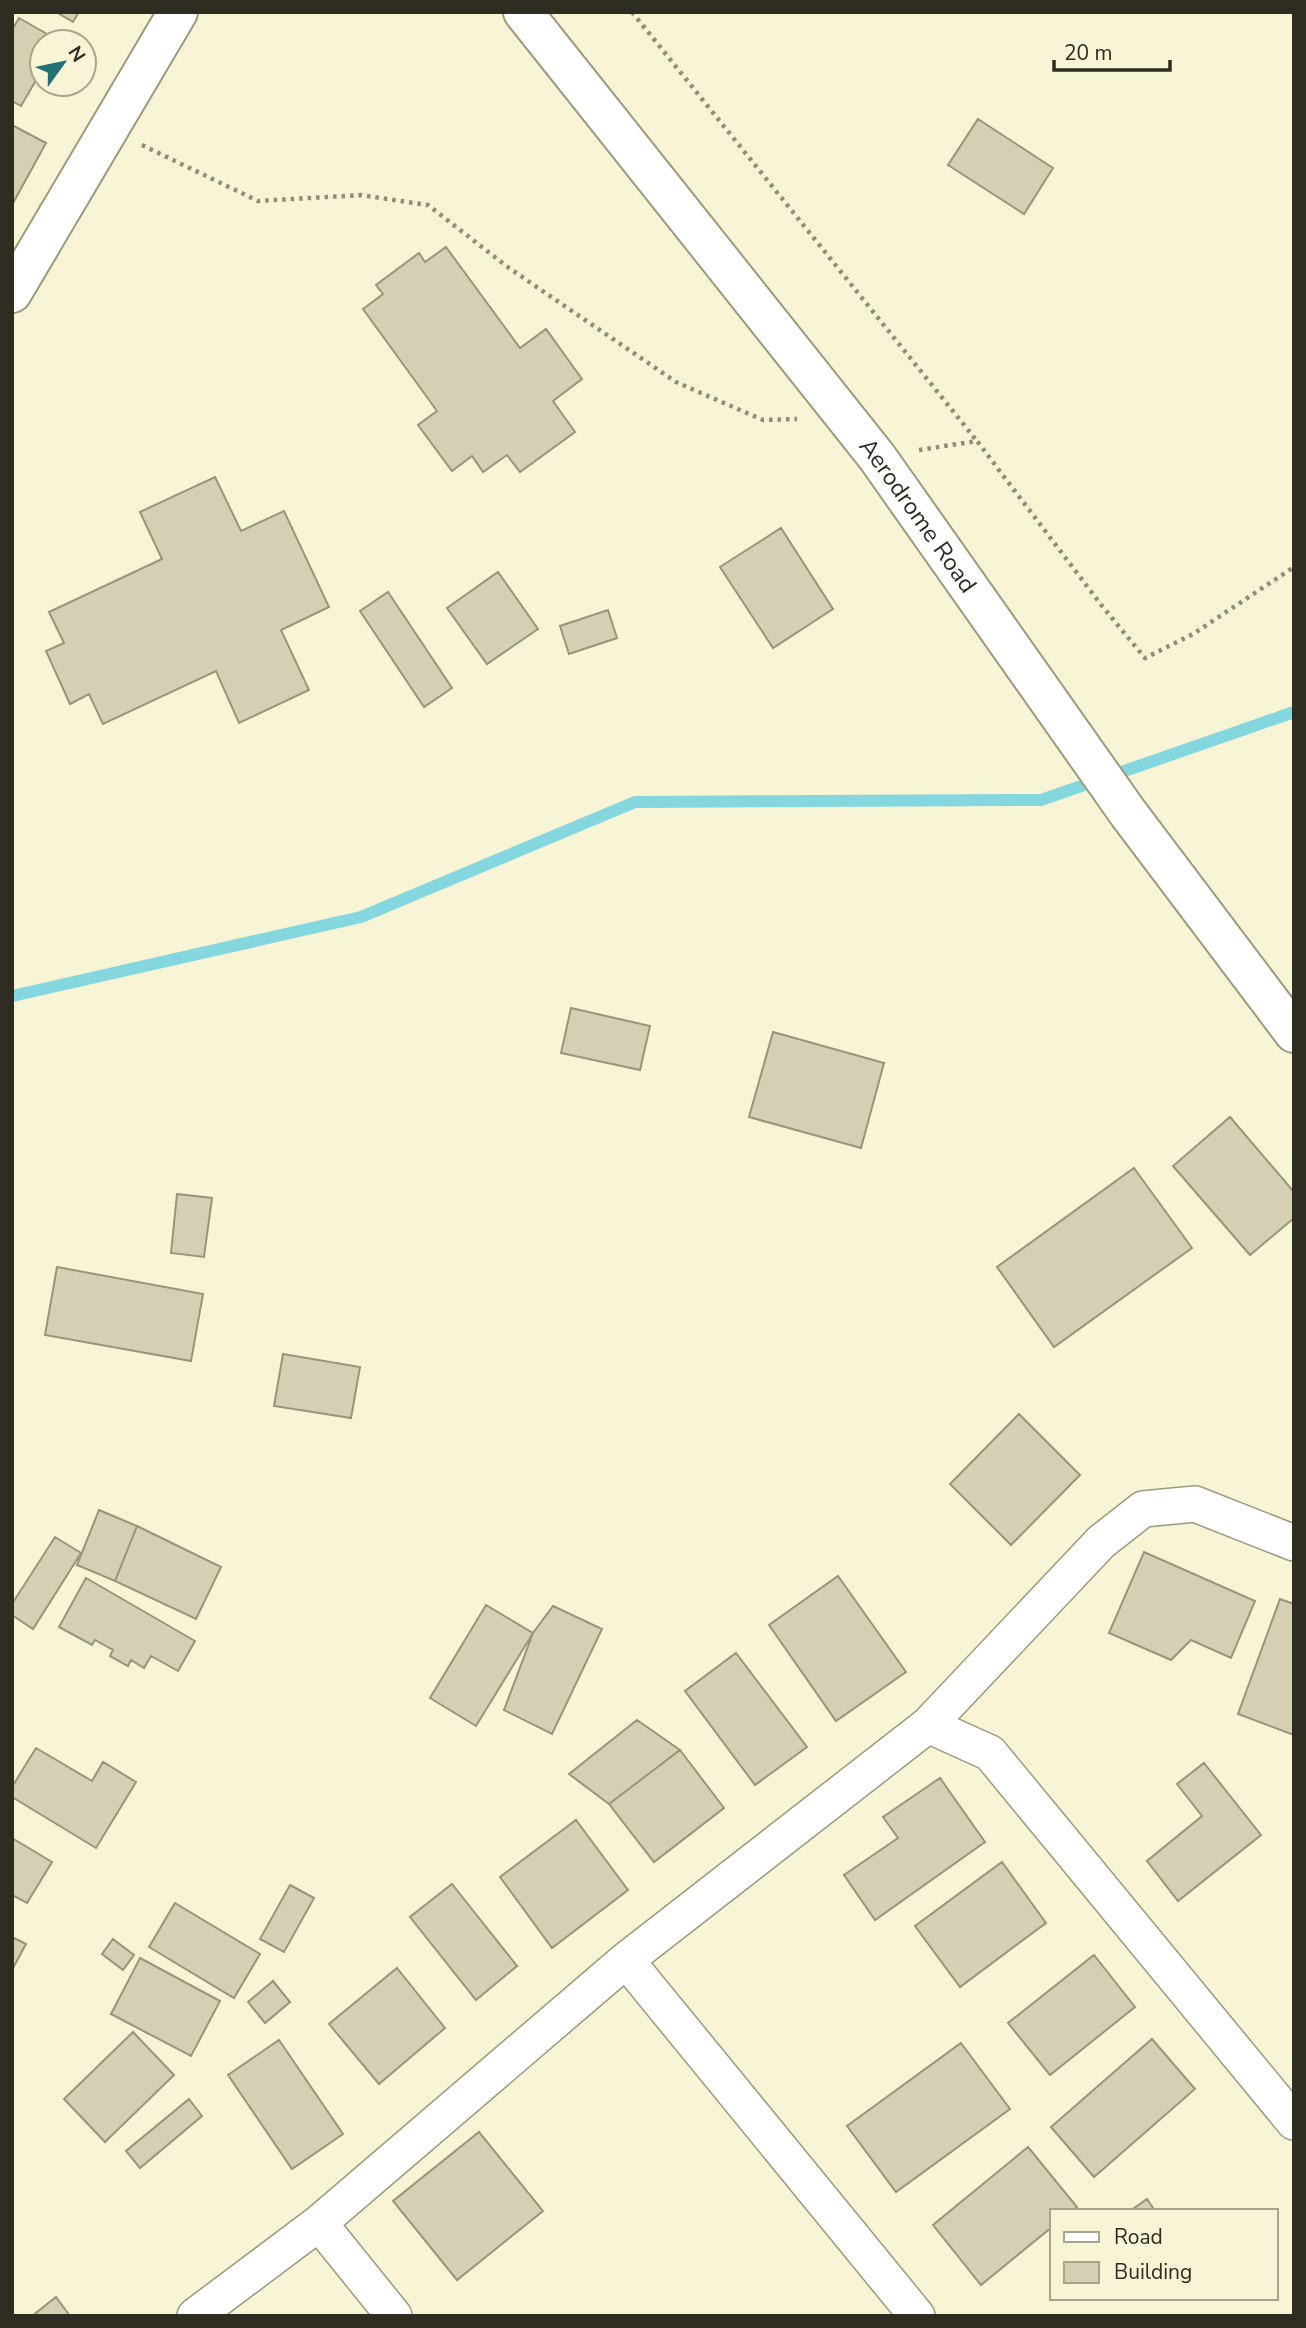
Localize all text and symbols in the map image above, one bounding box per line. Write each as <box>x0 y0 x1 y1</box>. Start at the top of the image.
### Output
north arrow <box>28 28 98 98</box>
scale bar <box>1054 28 1170 72</box>
text: 20 m <box>1064 39 1113 67</box>
text: N <box>62 41 91 67</box>
street label: Aerodrome Road <box>852 431 984 599</box>
legend <box>1050 2209 1278 2300</box>
text: Road <box>1114 2223 1163 2251</box>
text: Building <box>1114 2258 1192 2286</box>

